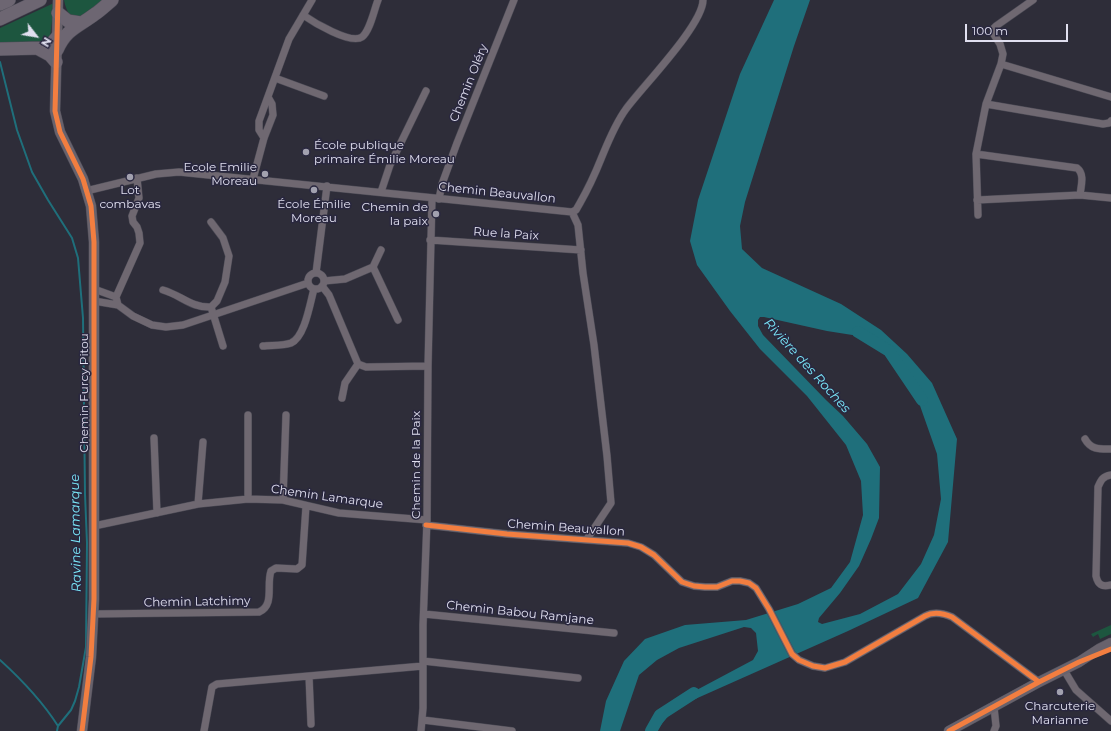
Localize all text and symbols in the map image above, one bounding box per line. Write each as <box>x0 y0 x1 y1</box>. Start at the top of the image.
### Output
north arrow <box>16 16 56 56</box>
scale bar <box>967 16 1070 42</box>
text: 100 m <box>972 23 1008 38</box>
text: N <box>38 35 55 50</box>
street label: Chemin Oléry <box>447 42 491 124</box>
place label: École publique primaire Émilie Moreau <box>314 138 455 166</box>
marker: École publique primaire Émilie Moreau <box>301 147 311 157</box>
place label: Ecole Emilie Moreau <box>184 160 257 188</box>
marker: Ecole Emilie Moreau <box>260 169 270 179</box>
marker: Lot combavas <box>125 172 135 182</box>
street label: Chemin Beauvallon <box>438 180 556 206</box>
place label: Lot combavas <box>99 183 161 211</box>
marker: École Émilie Moreau <box>309 185 319 195</box>
place label: École Émilie Moreau <box>277 197 351 225</box>
place label: Chemin de la paix <box>362 200 428 228</box>
marker: Chemin de la paix <box>431 209 441 219</box>
street label: Rue la Paix <box>473 225 539 243</box>
water label: Rivière des Roches <box>760 316 854 416</box>
street label: Chemin Furcy Pitou <box>77 333 91 453</box>
street label: Chemin de la Paix <box>409 411 423 519</box>
water label: Ravine Lamarque <box>67 474 85 592</box>
street label: Chemin Lamarque <box>270 482 384 512</box>
street label: Chemin Beauvallon <box>507 517 625 539</box>
street label: Chemin Latchimy <box>143 594 251 610</box>
street label: Chemin Babou Ramjane <box>446 598 594 628</box>
marker: Charcuterie Marianne <box>1055 687 1065 697</box>
place label: Charcuterie Marianne <box>1025 699 1095 727</box>

